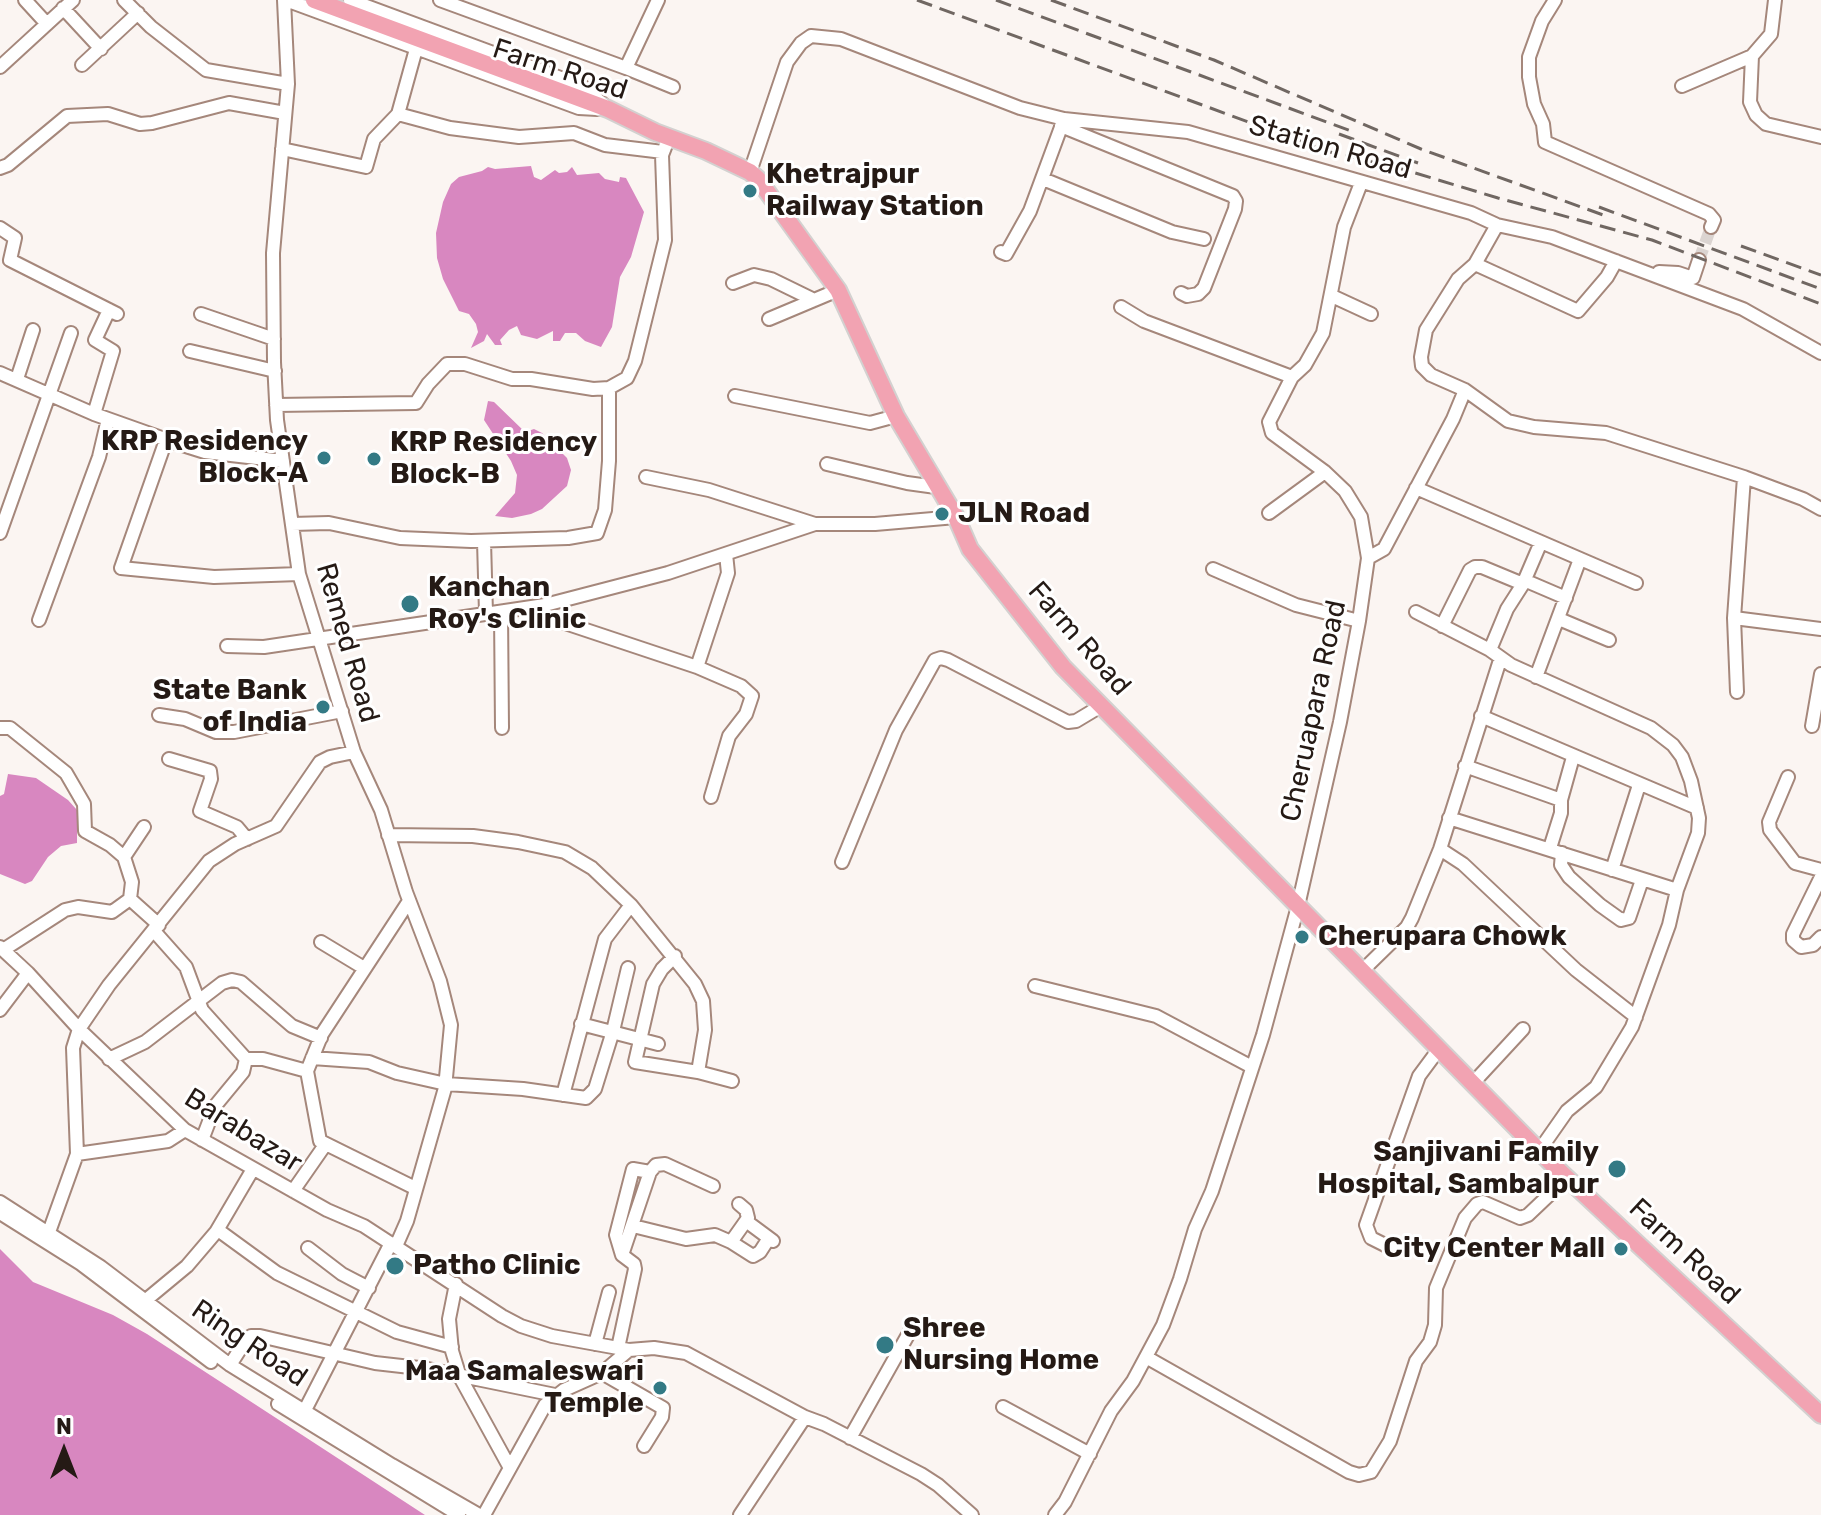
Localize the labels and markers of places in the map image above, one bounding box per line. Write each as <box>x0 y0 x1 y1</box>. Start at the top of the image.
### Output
place label: Khetrajpur Railway Station <box>766 158 984 224</box>
marker: Khetrajpur Railway Station <box>741 182 759 200</box>
place label: KRP Residency Block-A <box>101 425 308 491</box>
place label: KRP Residency Block-B <box>390 426 597 492</box>
marker: KRP Residency Block-A <box>315 449 333 467</box>
marker: KRP Residency Block-B <box>365 450 383 468</box>
place label: JLN Road <box>958 497 1090 531</box>
marker: JLN Road <box>933 505 951 523</box>
place label: Kanchan Roy's Clinic <box>428 571 586 637</box>
marker: Kanchan Roy's Clinic <box>399 593 421 615</box>
place label: State Bank of India <box>153 674 307 740</box>
marker: State Bank of India <box>314 698 332 716</box>
place label: Cherupara Chowk <box>1318 920 1567 954</box>
marker: Cherupara Chowk <box>1293 928 1311 946</box>
place label: Sanjivani Family Hospital, Sambalpur <box>1317 1136 1599 1202</box>
marker: Sanjivani Family Hospital, Sambalpur <box>1606 1158 1628 1180</box>
place label: City Center Mall <box>1383 1232 1605 1266</box>
marker: City Center Mall <box>1612 1240 1630 1258</box>
place label: Patho Clinic <box>413 1249 581 1283</box>
marker: Patho Clinic <box>384 1255 406 1277</box>
place label: Shree Nursing Home <box>903 1312 1099 1378</box>
marker: Shree Nursing Home <box>874 1334 896 1356</box>
place label: Maa Samaleswari Temple <box>405 1355 644 1421</box>
marker: Maa Samaleswari Temple <box>651 1379 669 1397</box>

